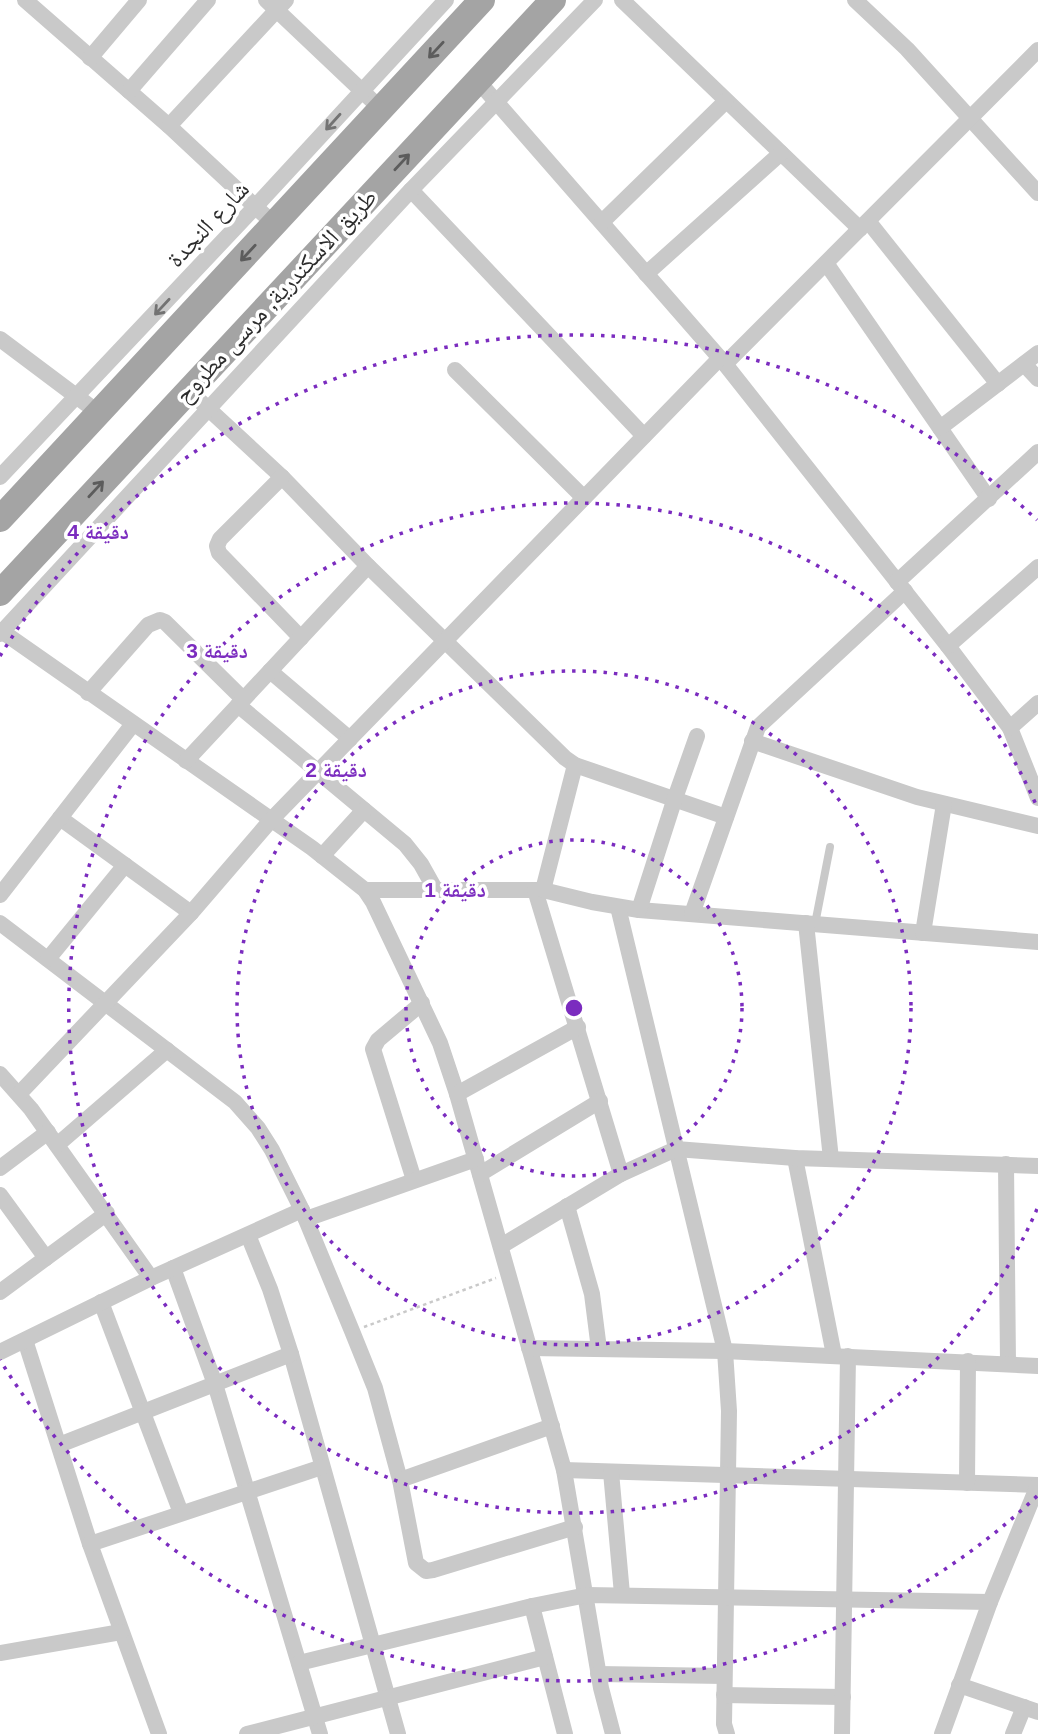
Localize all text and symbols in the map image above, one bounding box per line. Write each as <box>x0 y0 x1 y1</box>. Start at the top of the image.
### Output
one-way arrow <box>427 41 444 58</box>
one-way arrow <box>325 113 341 131</box>
one-way arrow <box>394 154 411 171</box>
street label: شارع النجدة <box>161 175 256 273</box>
street label: طريق الاسكندرية, مرسى مطروح <box>169 183 383 410</box>
one-way arrow <box>239 244 256 261</box>
one-way arrow <box>153 298 170 315</box>
one-way arrow <box>88 480 104 498</box>
text: 4 دقيقة <box>67 520 129 544</box>
text: 3 دقيقة <box>186 639 248 663</box>
text: 2 دقيقة <box>305 758 367 782</box>
text: 1 دقيقة <box>424 878 486 902</box>
centre of rings <box>562 996 586 1020</box>

